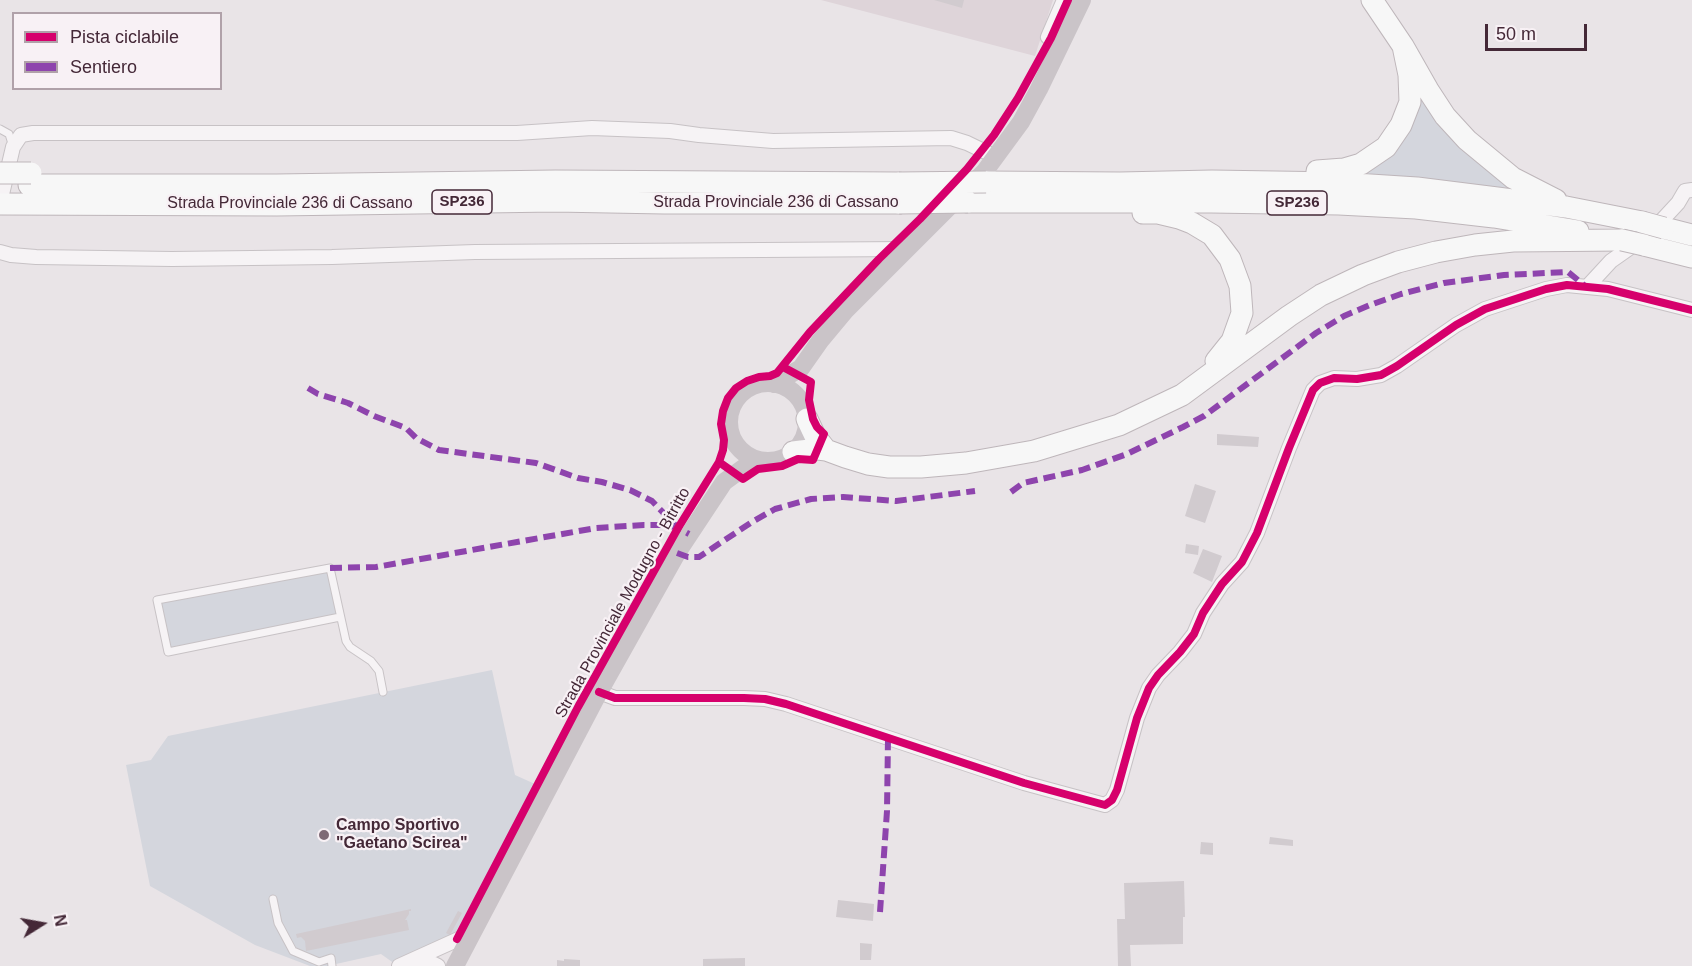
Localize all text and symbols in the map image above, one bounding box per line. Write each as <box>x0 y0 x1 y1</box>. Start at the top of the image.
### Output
legend <box>12 12 222 90</box>
scale bar <box>1488 12 1590 50</box>
text: 50 m <box>1496 24 1536 44</box>
text: Pista ciclabile <box>70 27 179 47</box>
text: Sentiero <box>70 57 137 77</box>
road number: SP236 <box>432 190 492 214</box>
road number: SP236 <box>1267 191 1327 215</box>
street label: Strada Provinciale 236 di Cassano <box>653 193 899 213</box>
street label: Strada Provinciale 236 di Cassano <box>167 194 413 214</box>
street label: Strada Provinciale Modugno - Bitritto <box>551 484 695 722</box>
place label: Campo Sportivo "Gaetano Scirea" <box>336 816 468 854</box>
marker: Campo Sportivo "Gaetano Scirea" <box>317 828 331 842</box>
north arrow <box>12 894 72 954</box>
text: N <box>51 913 70 928</box>

